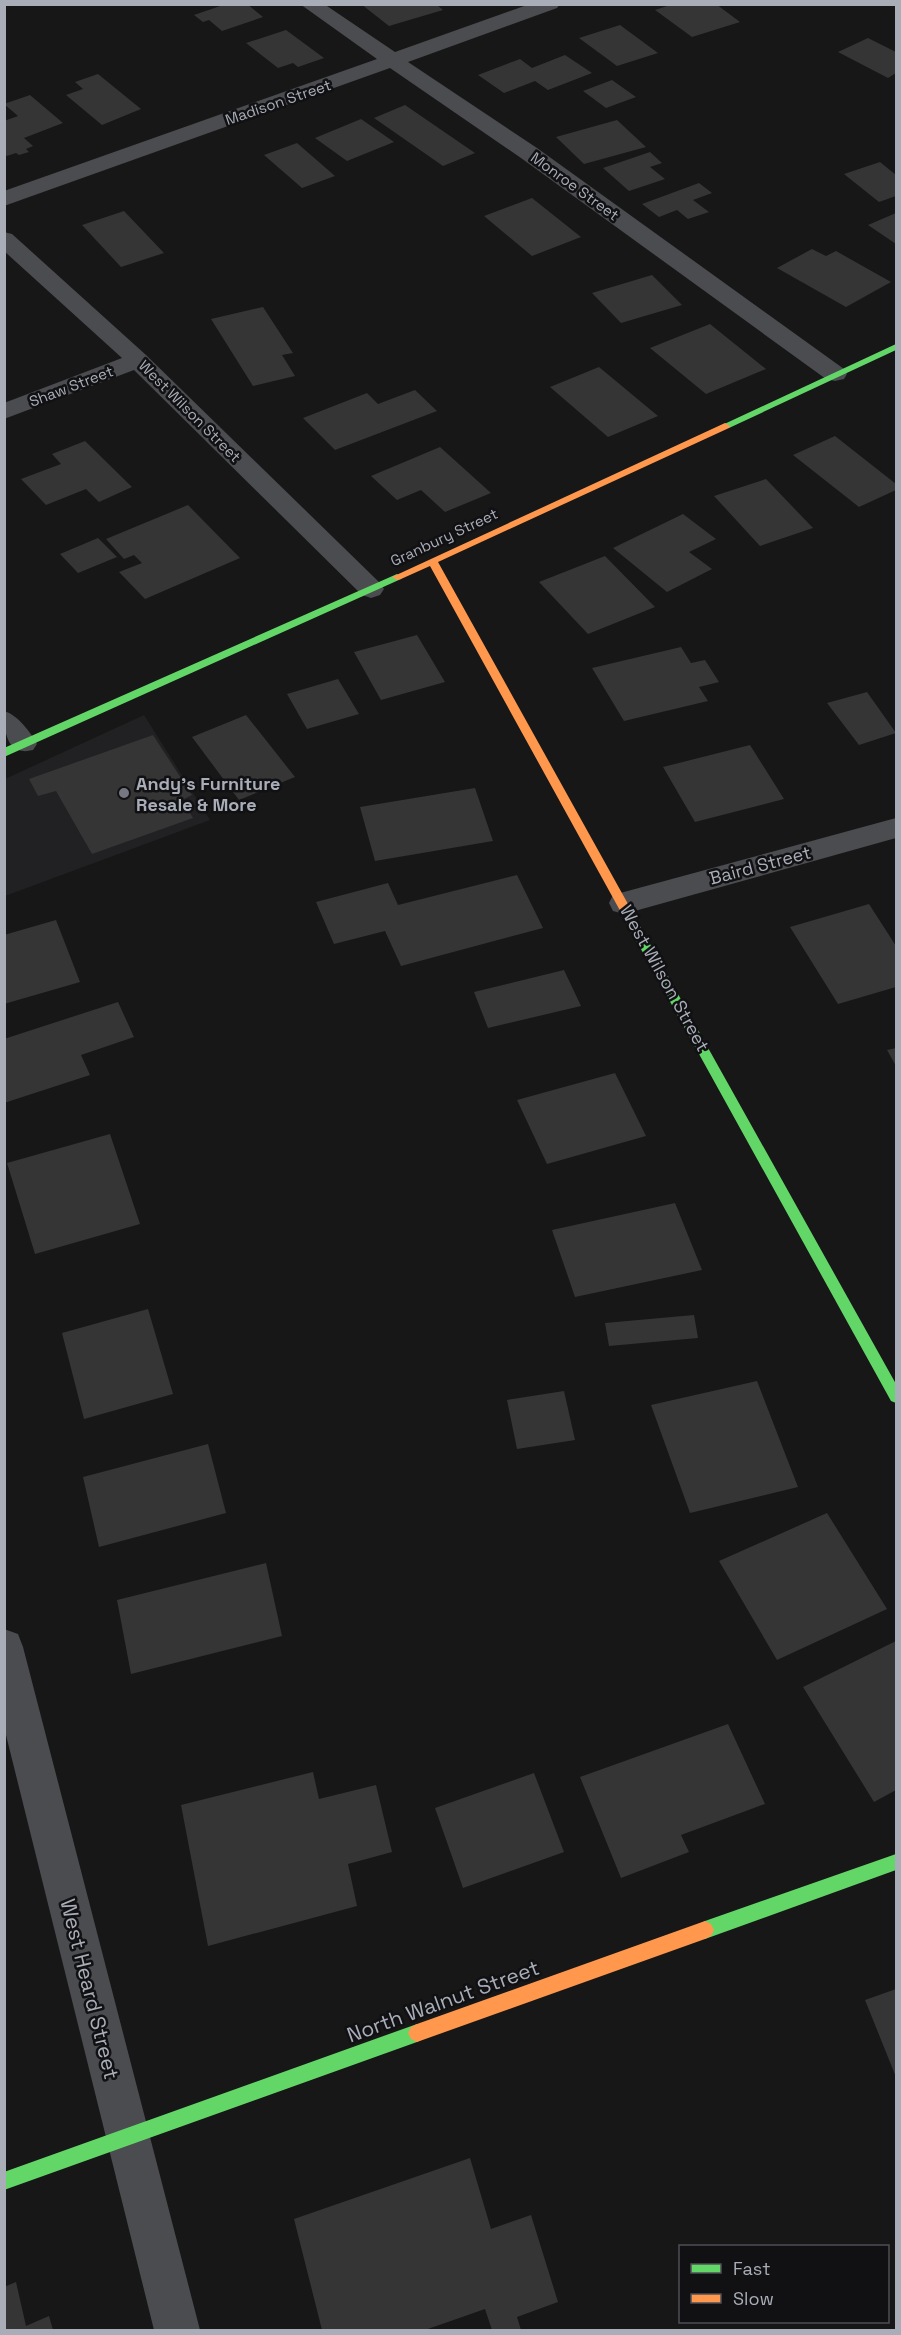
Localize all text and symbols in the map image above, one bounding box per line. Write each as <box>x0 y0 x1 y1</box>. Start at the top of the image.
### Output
street label: Madison Street <box>223 75 334 129</box>
street label: Monroe Street <box>527 148 623 225</box>
street label: West Wilson Street <box>135 356 245 466</box>
street label: Shaw Street <box>26 361 116 411</box>
street label: Granbury Street <box>387 504 501 570</box>
place label: Andy's Furniture Resale & More <box>136 772 280 816</box>
marker: Andy's Furniture Resale & More <box>117 786 131 800</box>
street label: Baird Street <box>707 840 813 890</box>
street label: West Wilson Street <box>615 901 715 1055</box>
street label: West Heard Street <box>54 1896 126 2082</box>
street label: North Walnut Street <box>343 1954 543 2048</box>
legend <box>679 2245 889 2323</box>
text: Fast <box>733 2257 770 2280</box>
text: Slow <box>733 2287 774 2310</box>

